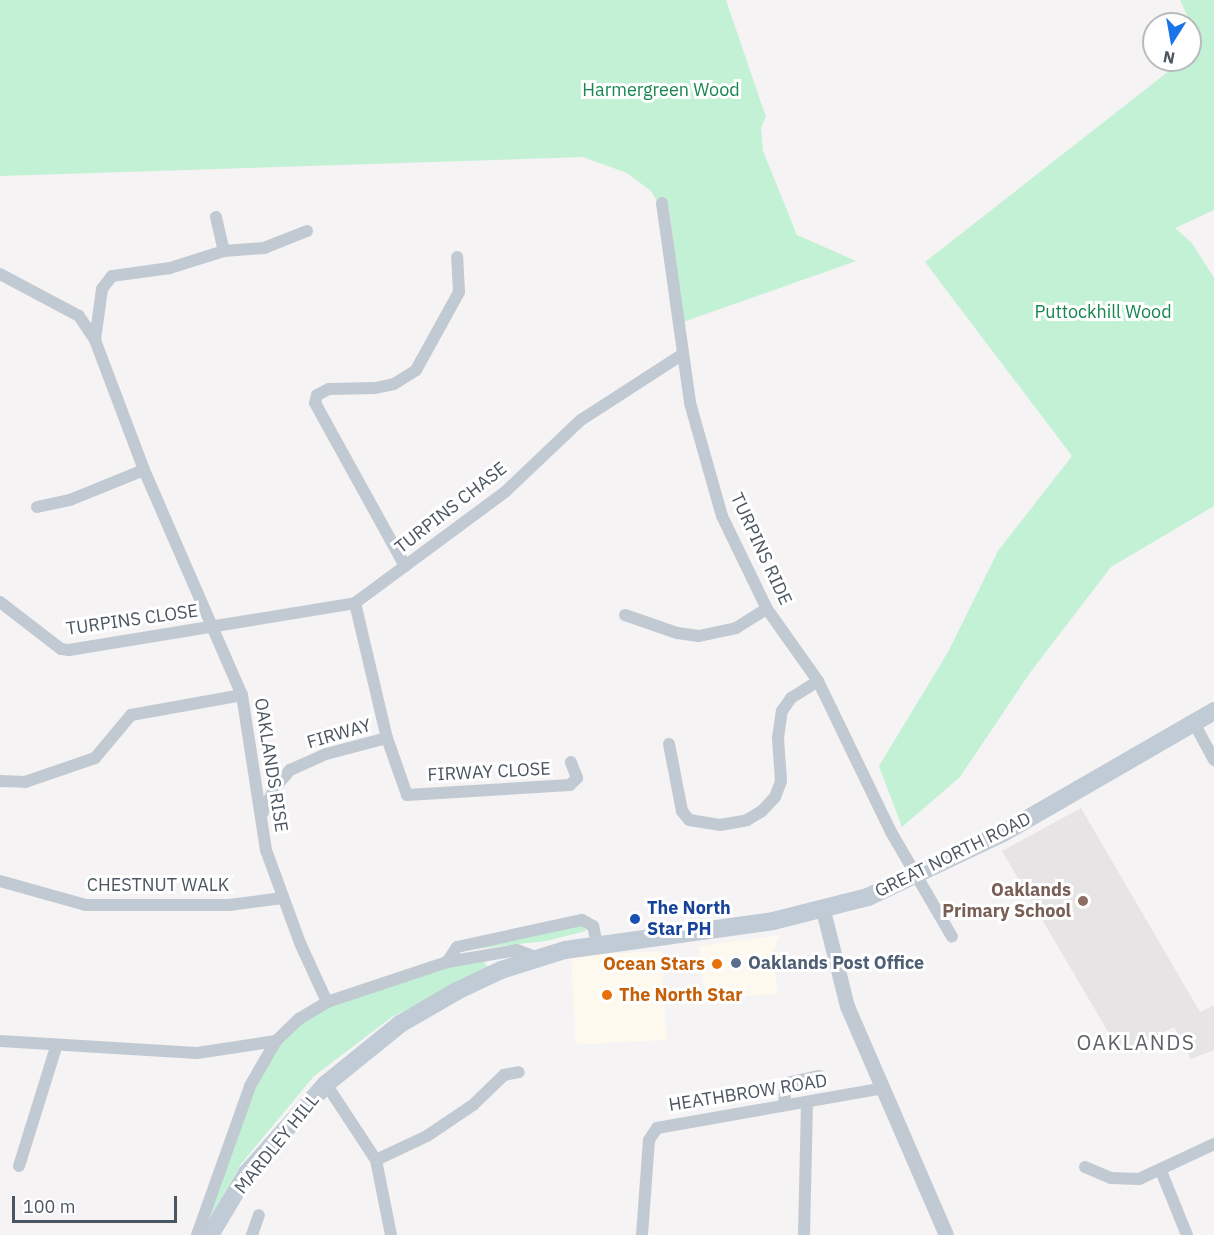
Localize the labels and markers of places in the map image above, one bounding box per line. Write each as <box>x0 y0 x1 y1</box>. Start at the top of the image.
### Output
place label: Oaklands Primary School <box>942 880 1071 922</box>
marker: Oaklands Primary School <box>1076 894 1090 908</box>
place label: The North Star PH <box>647 898 731 940</box>
marker: The North Star PH <box>628 912 642 926</box>
place label: Oaklands Post Office <box>748 952 924 974</box>
place label: Ocean Stars <box>603 953 705 975</box>
marker: Oaklands Post Office <box>729 956 743 970</box>
marker: Ocean Stars <box>710 957 724 971</box>
place label: The North Star <box>619 984 743 1006</box>
marker: The North Star <box>600 988 614 1002</box>

